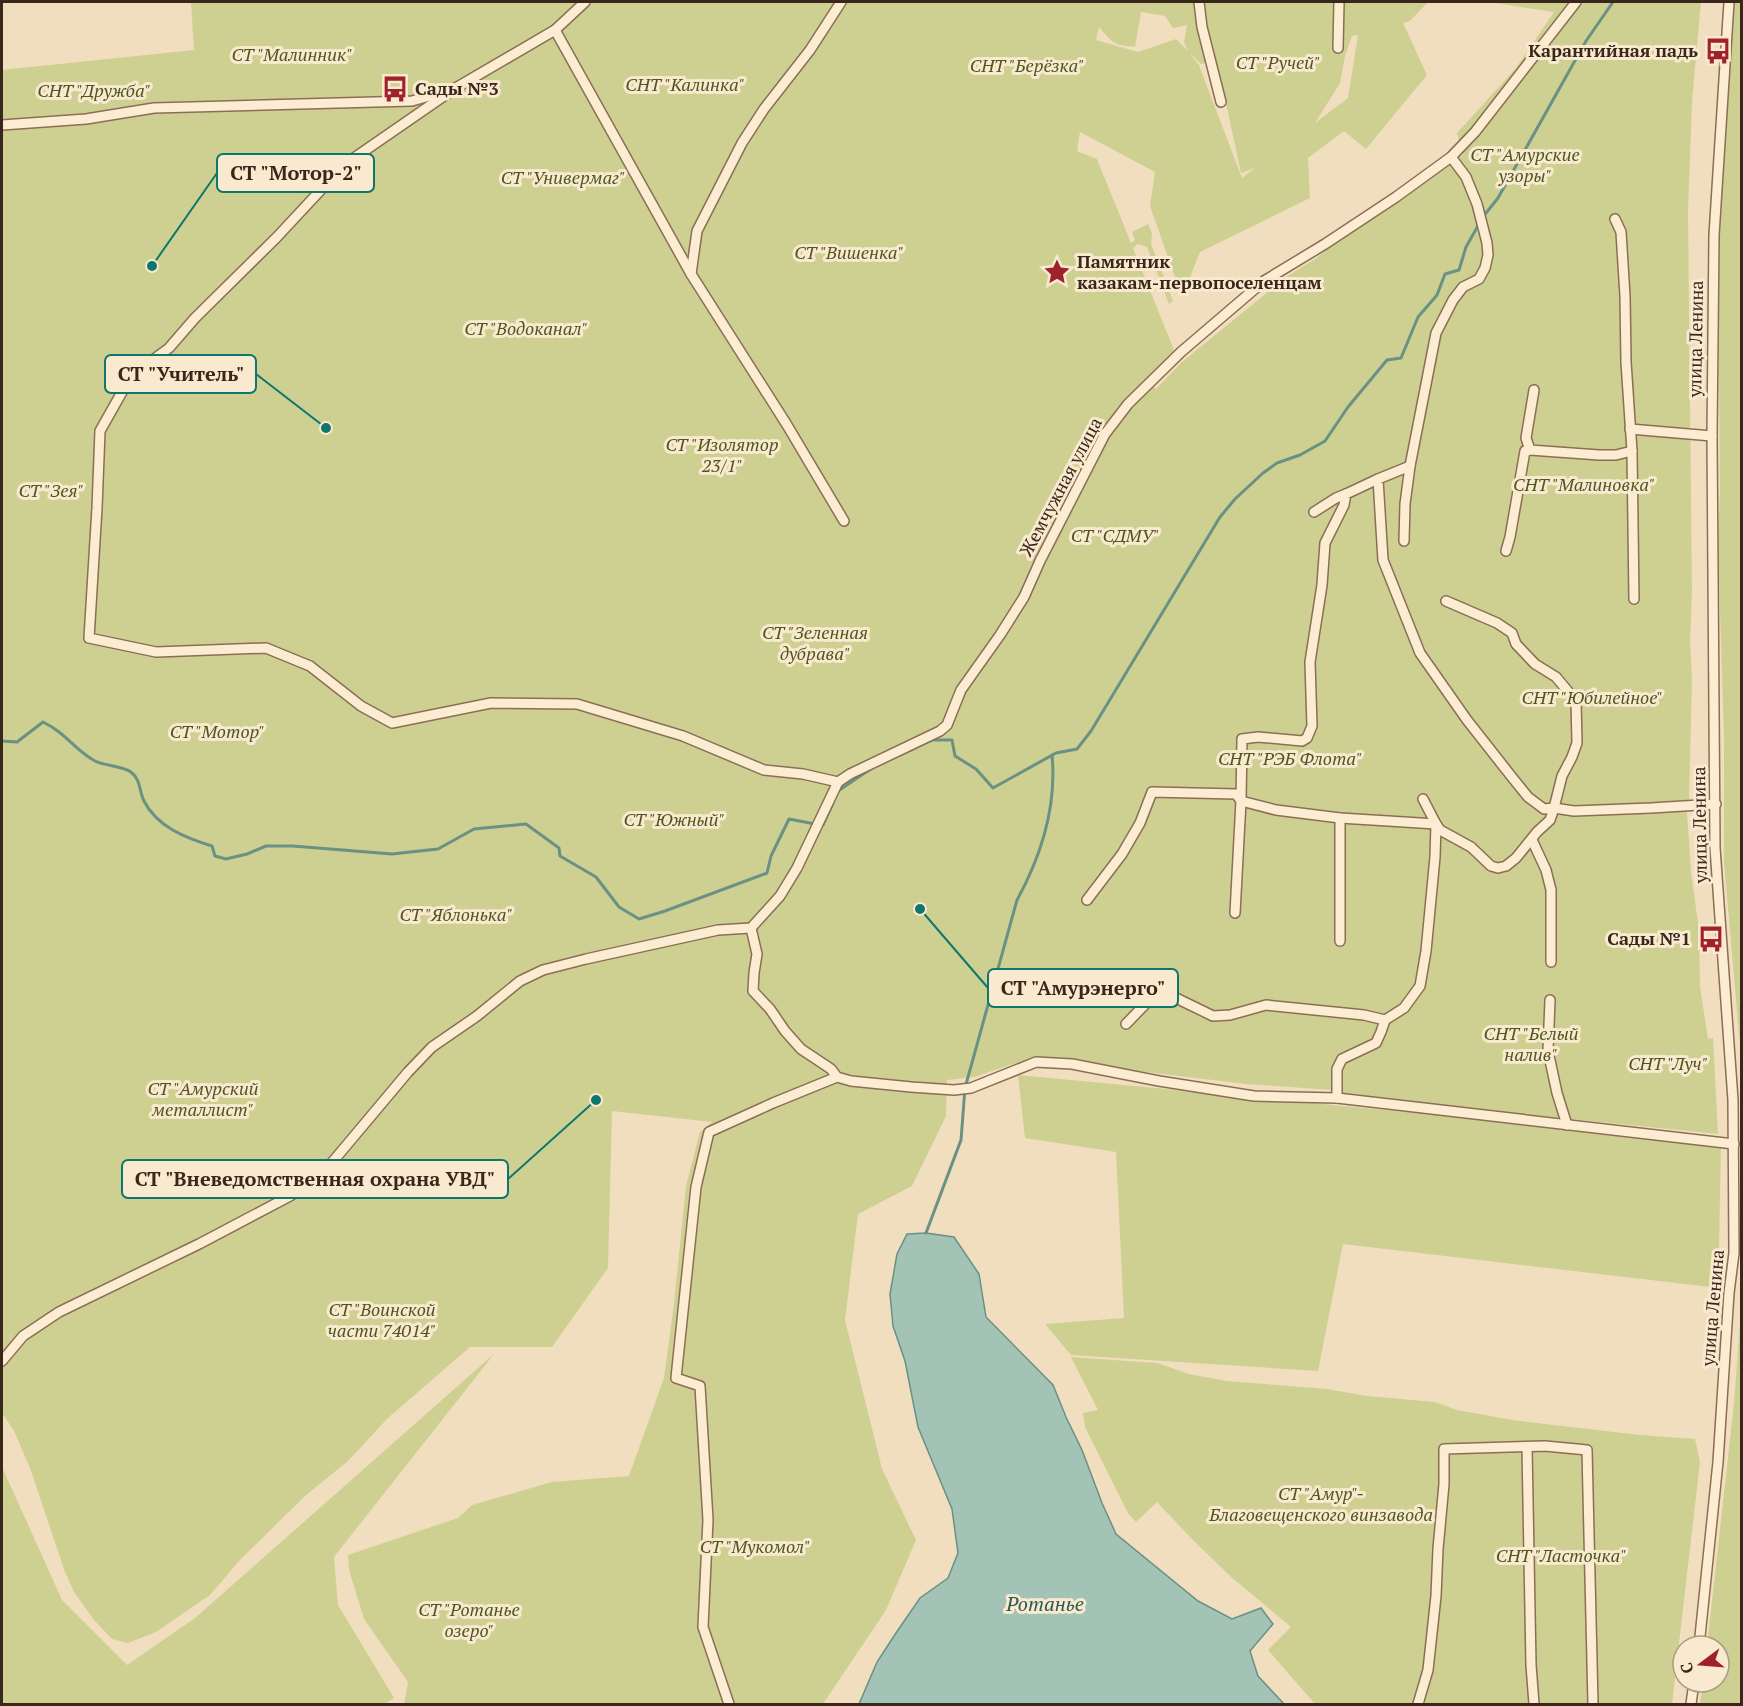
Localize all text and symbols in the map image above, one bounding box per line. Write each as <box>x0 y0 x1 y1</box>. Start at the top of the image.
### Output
bus stop icon: Карантийная падь <box>1703 36 1733 66</box>
place label: Карантийная падь <box>1528 38 1698 62</box>
park label: СТ "Малинник" <box>232 42 352 66</box>
park label: СТ "Ручей" <box>1236 50 1320 74</box>
park label: СНТ "Берёзка" <box>970 53 1084 77</box>
park label: СНТ "Калинка" <box>625 72 745 96</box>
bus stop icon: Сады №3 <box>380 74 410 104</box>
place label: Сады №3 <box>415 76 499 100</box>
park label: СНТ "Дружба" <box>37 78 151 102</box>
park label: СТ "Амурские узоры" <box>1470 142 1580 187</box>
callout: СТ "Мотор-2" <box>217 154 374 192</box>
text: СТ "Мотор-2" <box>230 159 362 186</box>
park label: СТ "Универмаг" <box>501 165 625 189</box>
park label: СТ "Вишенка" <box>794 240 904 264</box>
place label: Памятник казакам-первопоселенцам <box>1077 249 1322 294</box>
place icon: Памятник казакам-первопоселенцам <box>1042 257 1072 287</box>
street label: улица Ленина <box>1682 280 1708 399</box>
park label: СТ "Водоканал" <box>464 316 588 340</box>
callout: СТ "Учитель" <box>105 355 256 393</box>
text: СТ "Учитель" <box>118 360 244 387</box>
street label: Жемчужная улица <box>1013 413 1107 560</box>
park label: СТ "Изолятор 23/1" <box>665 432 779 477</box>
park label: СНТ "Малиновка" <box>1513 472 1655 496</box>
park label: СТ "Зея" <box>18 478 84 502</box>
park label: СТ "СДМУ" <box>1071 523 1159 547</box>
park label: СТ "Зеленная дубрава" <box>762 620 868 665</box>
park label: СНТ "Юбилейное" <box>1522 685 1662 709</box>
park label: СТ "Мотор" <box>170 719 264 743</box>
park label: СНТ "РЭБ Флота" <box>1218 746 1362 770</box>
street label: улица Ленина <box>1686 766 1712 885</box>
park label: СТ "Южный" <box>623 807 725 831</box>
park label: СТ "Яблонька" <box>399 902 513 926</box>
bus stop icon: Сады №1 <box>1696 924 1726 954</box>
place label: Сады №1 <box>1607 926 1691 950</box>
callout: СТ "Амурэнерго" <box>988 969 1178 1007</box>
text: СТ "Амурэнерго" <box>1001 974 1165 1001</box>
park label: СНТ "Белый налив" <box>1483 1021 1579 1066</box>
park label: СНТ "Луч" <box>1628 1051 1708 1075</box>
park label: СТ "Амурский металлист" <box>148 1076 259 1121</box>
callout: СТ "Вневедомственная охрана УВД" <box>122 1160 508 1198</box>
text: СТ "Вневедомственная охрана УВД" <box>135 1165 495 1192</box>
street label: улица Ленина <box>1695 1249 1729 1368</box>
park label: СТ "Воинской части 74014" <box>328 1297 436 1342</box>
park label: СТ "Амур"- Благовещенского винзавода <box>1208 1481 1433 1526</box>
park label: СТ "Мукомол" <box>700 1534 810 1558</box>
park label: СНТ "Ласточка" <box>1496 1543 1626 1567</box>
water label: Ротанье <box>1005 1590 1084 1617</box>
park label: СТ "Ротанье озеро" <box>418 1597 520 1642</box>
north arrow <box>1671 1634 1731 1694</box>
text: С <box>1675 1660 1699 1676</box>

